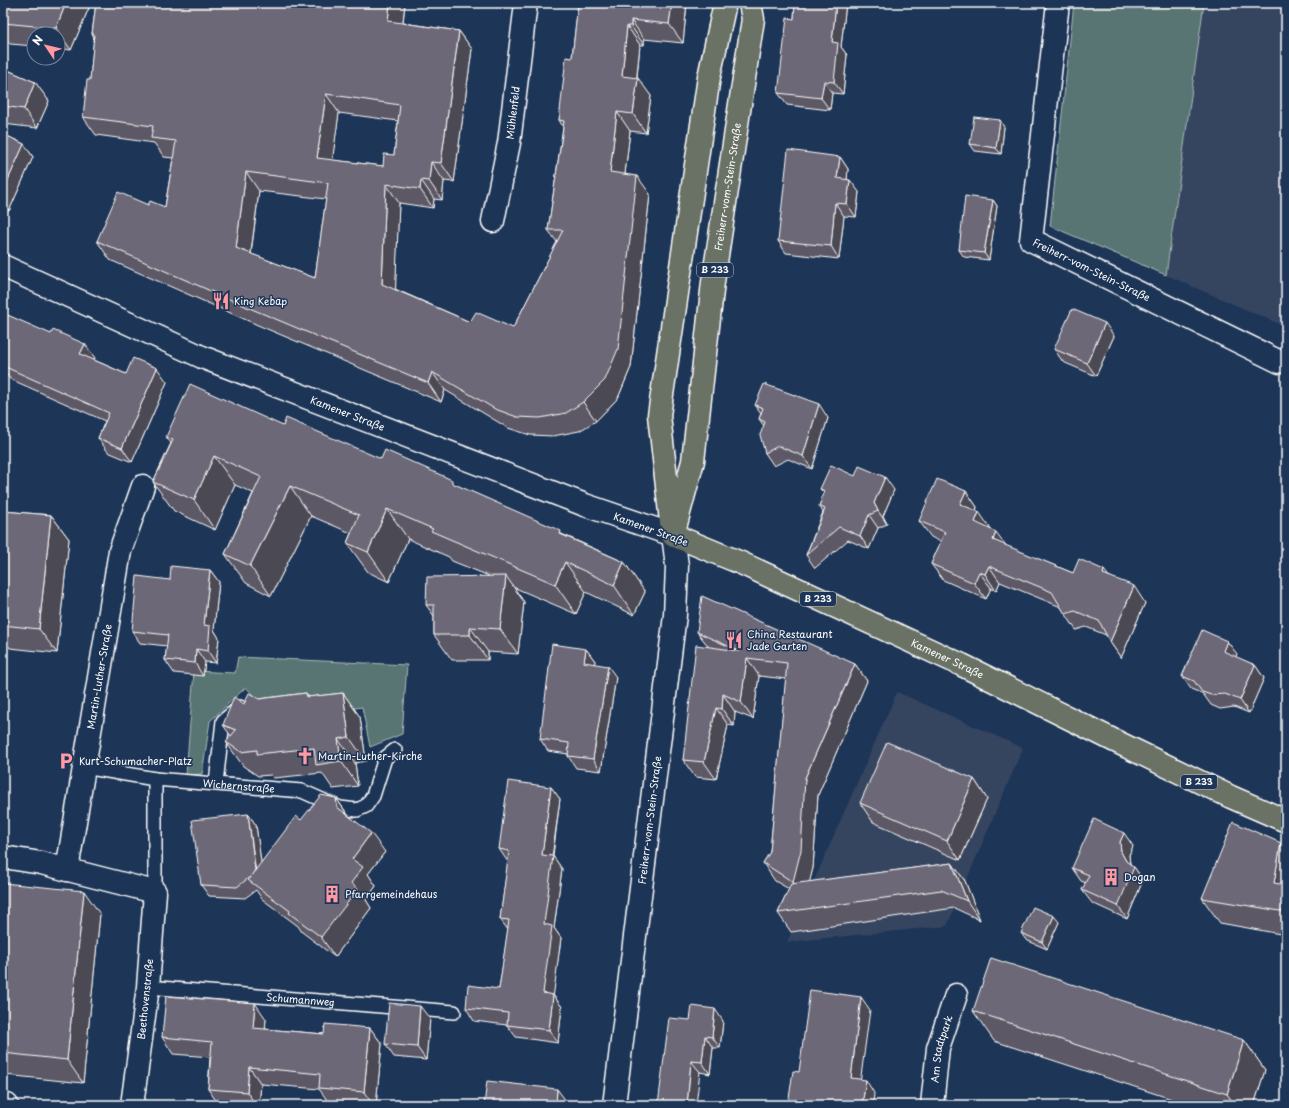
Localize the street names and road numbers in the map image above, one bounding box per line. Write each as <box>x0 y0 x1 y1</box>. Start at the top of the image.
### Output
street label: Mühlenfeld <box>502 85 523 140</box>
street label: Freiherr-vom-Stein-Straße <box>710 122 744 252</box>
street label: Freiherr-vom-Stein-Straße <box>1030 234 1153 304</box>
road number: B 233 <box>697 263 733 277</box>
street label: Kamener Straße <box>308 392 387 434</box>
street label: Kamener Straße <box>612 508 691 549</box>
road number: B 233 <box>800 592 836 606</box>
street label: Martin-Luther-Straße <box>83 623 115 730</box>
street label: Kamener Straße <box>909 635 987 682</box>
street label: Freiherr-vom-Stein-Straße <box>634 755 664 885</box>
street label: Wichernstraße <box>202 775 275 796</box>
road number: B 233 <box>1181 775 1217 789</box>
street label: Beethovenstraße <box>133 958 156 1040</box>
street label: Schumannweg <box>266 989 335 1009</box>
street label: Am Stadtpark <box>926 1013 956 1084</box>

